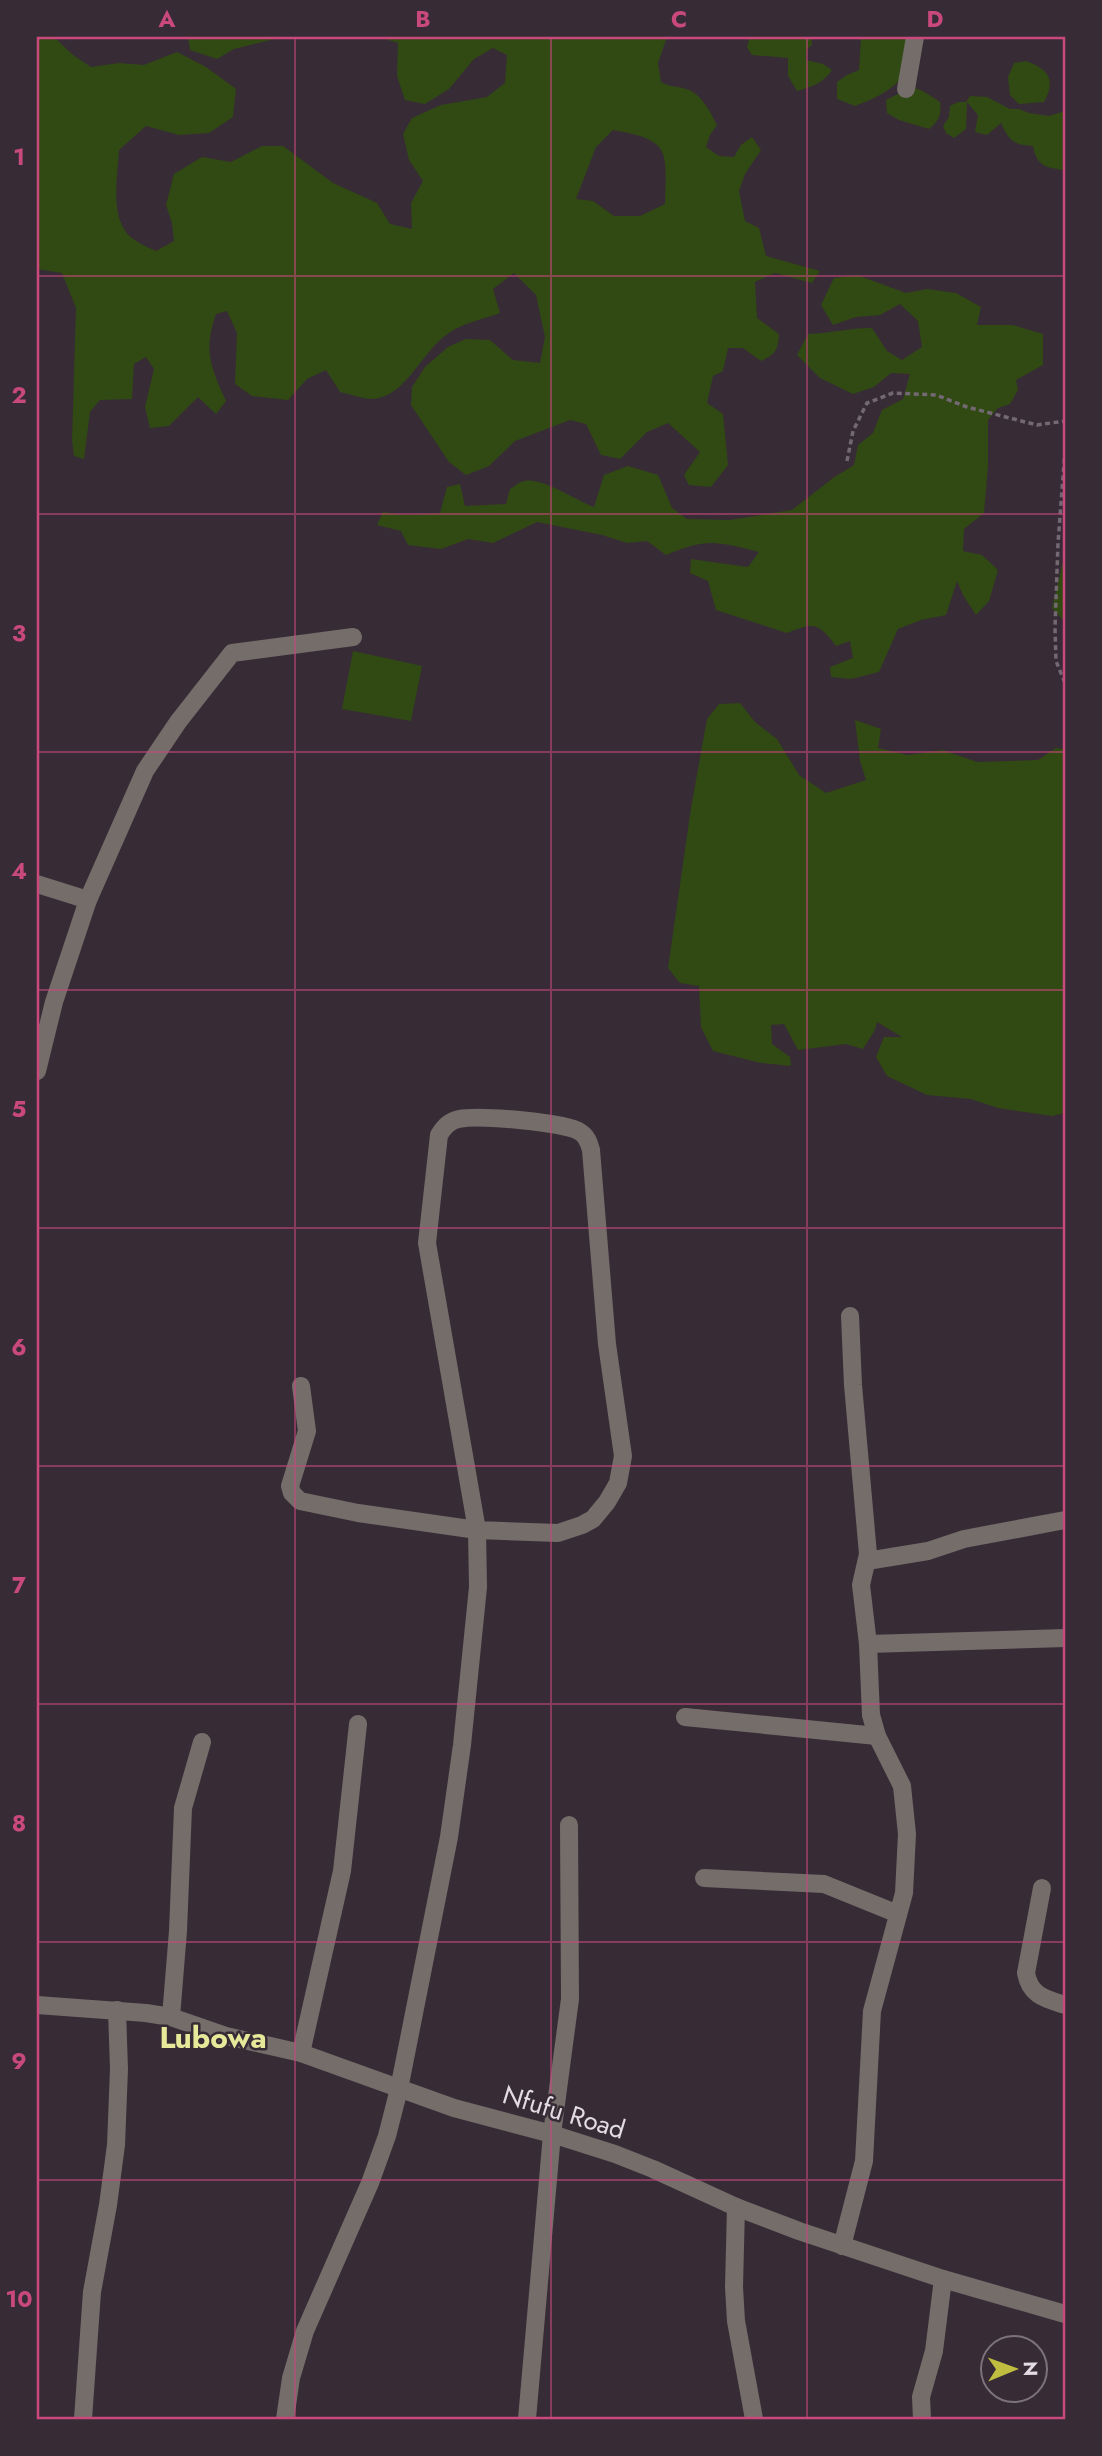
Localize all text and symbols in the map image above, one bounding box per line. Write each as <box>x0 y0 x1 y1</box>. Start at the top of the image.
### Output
text: A <box>158 2 176 36</box>
text: B <box>415 2 431 36</box>
text: C <box>671 2 687 36</box>
text: D <box>927 2 944 36</box>
text: 1 <box>13 140 25 174</box>
text: 2 <box>11 378 27 412</box>
text: 3 <box>12 616 26 650</box>
text: 4 <box>11 854 27 888</box>
text: 5 <box>12 1092 26 1126</box>
text: 6 <box>11 1330 27 1364</box>
text: 7 <box>12 1568 26 1602</box>
text: 8 <box>12 1806 26 1840</box>
district label: Lubowa <box>159 2016 267 2059</box>
text: 9 <box>11 2044 27 2078</box>
street label: Nfufu Road <box>498 2075 630 2149</box>
text: 10 <box>6 2282 32 2316</box>
north arrow <box>979 2334 1050 2404</box>
text: N <box>1017 2361 1044 2376</box>

